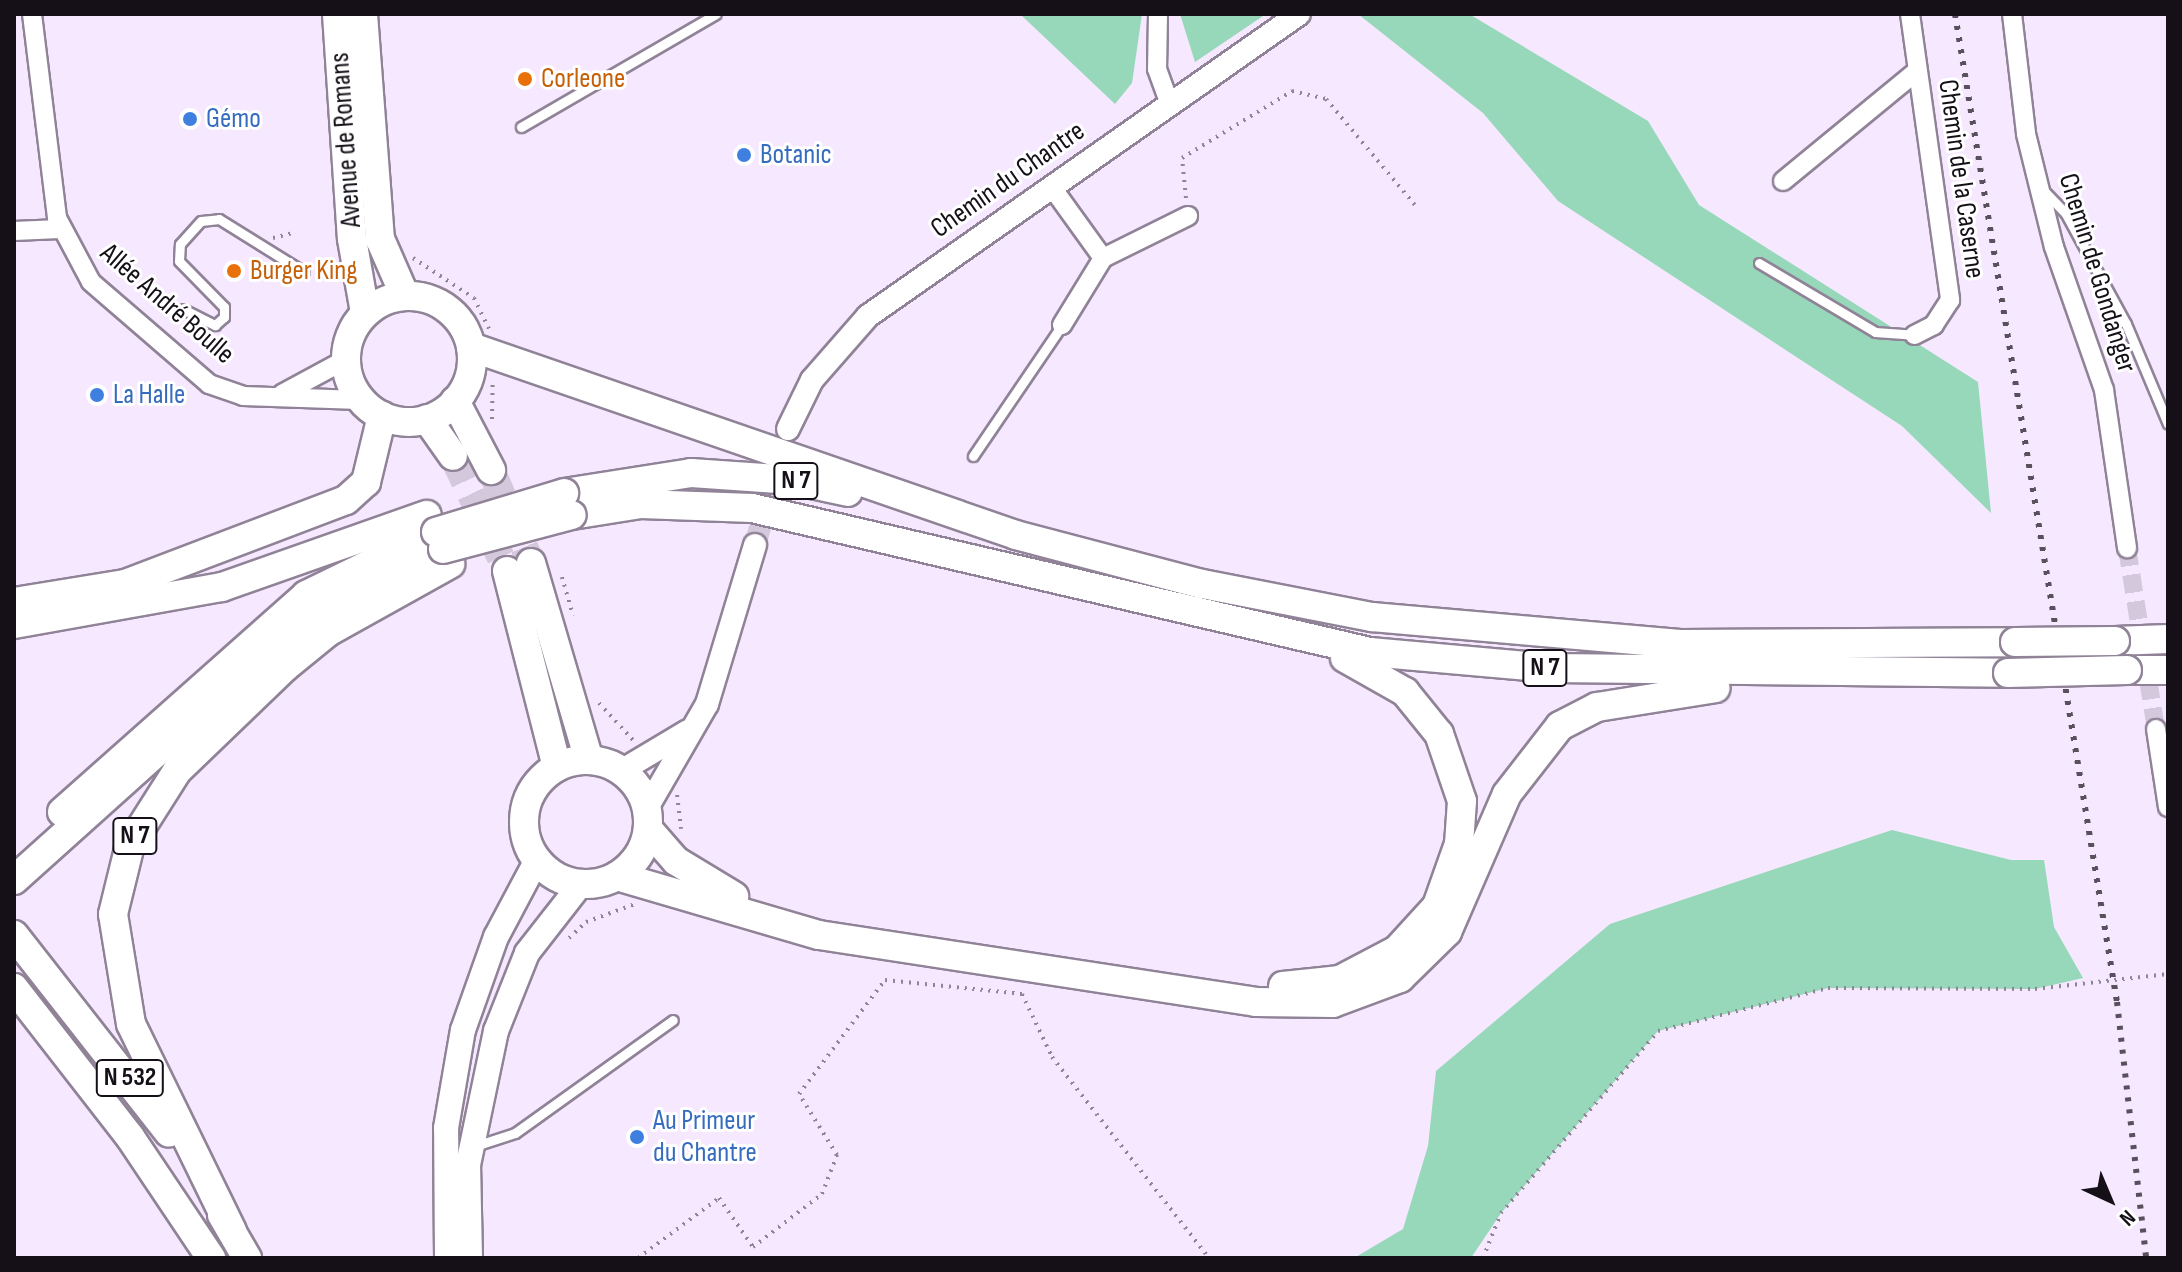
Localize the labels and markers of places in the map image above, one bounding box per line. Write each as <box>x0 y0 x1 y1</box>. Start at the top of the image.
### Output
place label: Corleone <box>541 62 625 96</box>
marker: Corleone <box>516 70 534 88</box>
place label: Gémo <box>206 102 261 136</box>
marker: Gémo <box>181 110 199 128</box>
place label: Botanic <box>760 138 832 172</box>
marker: Botanic <box>735 146 753 164</box>
place label: Burger King <box>250 254 357 288</box>
marker: Burger King <box>225 262 243 280</box>
place label: La Halle <box>113 378 185 412</box>
marker: La Halle <box>88 386 106 404</box>
place label: Au Primeur du Chantre <box>653 1104 757 1170</box>
marker: Au Primeur du Chantre <box>628 1128 646 1146</box>

